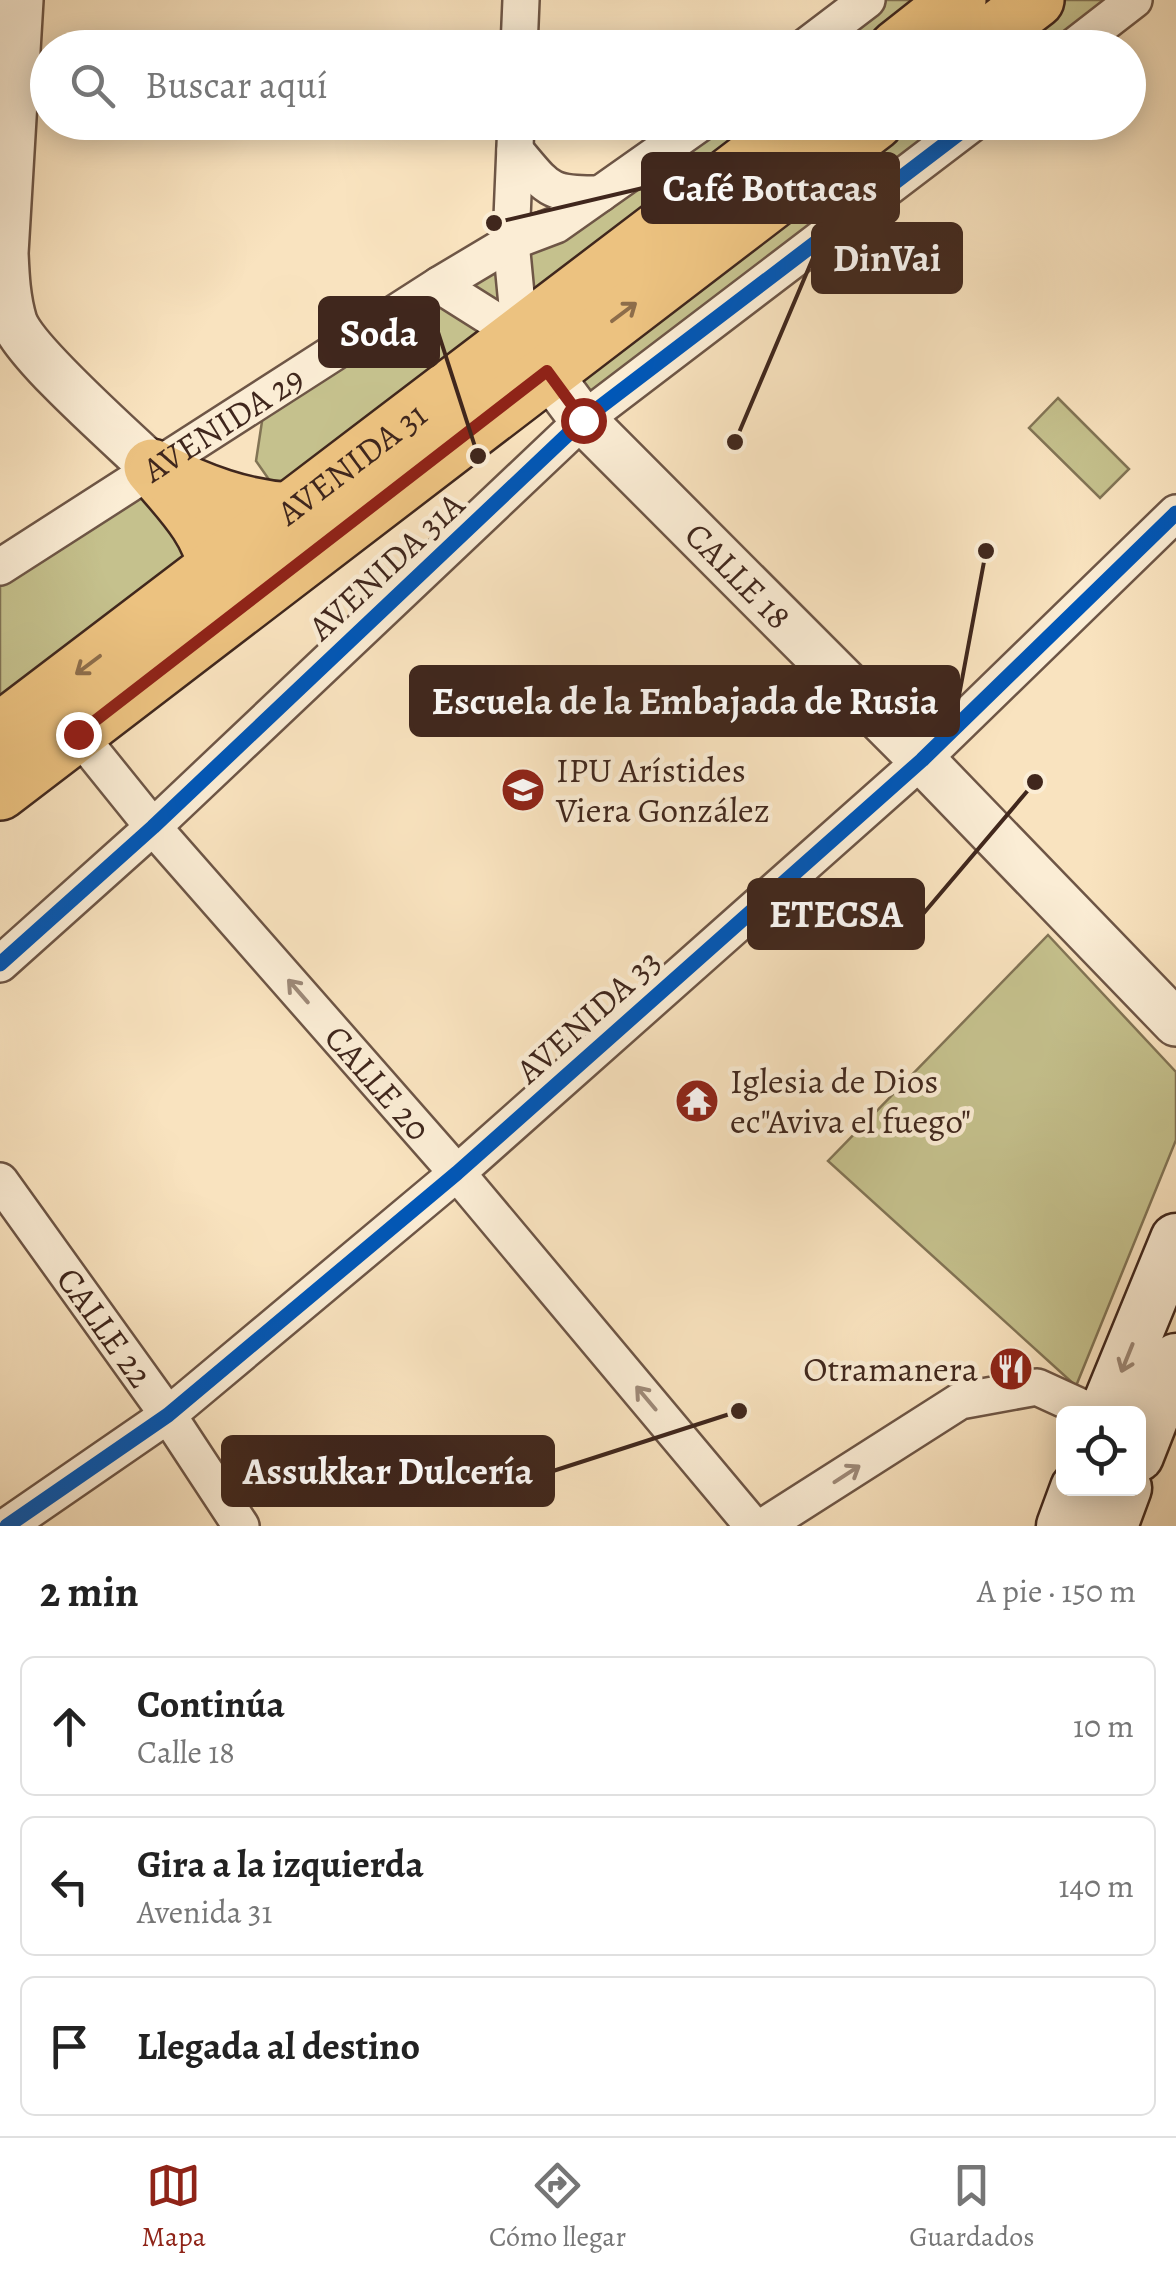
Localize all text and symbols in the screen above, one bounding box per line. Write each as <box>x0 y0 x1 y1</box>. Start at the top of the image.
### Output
search box <box>30 30 1146 140</box>
icon: search <box>65 58 120 113</box>
text: Buscar aquí <box>145 59 328 111</box>
callout: Café Bottacas <box>643 154 898 222</box>
text: Café Bottacas <box>662 162 878 214</box>
callout: DinVai <box>813 224 961 292</box>
text: DinVai <box>833 232 941 284</box>
callout: Soda <box>320 298 438 366</box>
one-way arrow <box>610 302 637 323</box>
text: Soda <box>340 307 419 359</box>
street label: AVENIDA 29 <box>132 354 313 494</box>
street label: AVENIDA 31 <box>266 391 437 537</box>
route start <box>561 398 607 444</box>
street label: AVENIDA 31A <box>297 481 475 652</box>
street label: CALLE 18 <box>674 512 802 640</box>
one-way arrow <box>75 654 102 675</box>
callout: Escuela de la Embajada de Rusia <box>411 667 958 735</box>
text: Escuela de la Embajada de Rusia <box>432 675 939 727</box>
route end <box>56 712 102 758</box>
place label: IPU Arístides Viera González <box>555 746 770 834</box>
school or university icon: IPU Arístides Viera González <box>500 767 546 813</box>
callout: ETECSA <box>749 880 923 948</box>
text: ETECSA <box>769 888 904 940</box>
street label: AVENIDA 33 <box>504 938 671 1095</box>
one-way arrow <box>287 979 309 1005</box>
street label: CALLE 20 <box>314 1015 442 1151</box>
place label: Iglesia de Dios ec"Aviva el fuego" <box>730 1057 971 1145</box>
temple icon: Iglesia de Dios ec"Aviva el fuego" <box>674 1078 720 1124</box>
street label: CALLE 22 <box>45 1257 165 1397</box>
one-way arrow <box>1117 1343 1135 1373</box>
place label: Otramanera <box>803 1345 979 1393</box>
restaurant icon: Otramanera <box>988 1346 1034 1392</box>
one-way arrow <box>635 1385 657 1411</box>
map controls <box>1056 1406 1146 1496</box>
button: locate <box>1056 1406 1146 1496</box>
callout: Assukkar Dulcería <box>223 1437 553 1505</box>
text: Assukkar Dulcería <box>242 1445 534 1497</box>
one-way arrow <box>832 1463 860 1484</box>
text: 2 min <box>40 1563 139 1620</box>
text: A pie · 150 m <box>977 1569 1136 1613</box>
text: Continúa <box>137 1678 285 1730</box>
icon: ahead <box>42 1699 97 1754</box>
text: 10 m <box>1073 1704 1134 1748</box>
text: Calle 18 <box>137 1730 235 1774</box>
text: Gira a la izquierda <box>137 1838 424 1890</box>
icon: left <box>42 1859 97 1914</box>
text: 140 m <box>1059 1864 1134 1908</box>
text: Avenida 31 <box>137 1890 272 1934</box>
icon: arrive <box>42 2019 97 2074</box>
text: Llegada al destino <box>137 2020 420 2072</box>
tab: Mapa <box>142 2158 206 2256</box>
tab: Cómo llegar <box>489 2158 626 2256</box>
tab: Guardados <box>909 2158 1034 2256</box>

